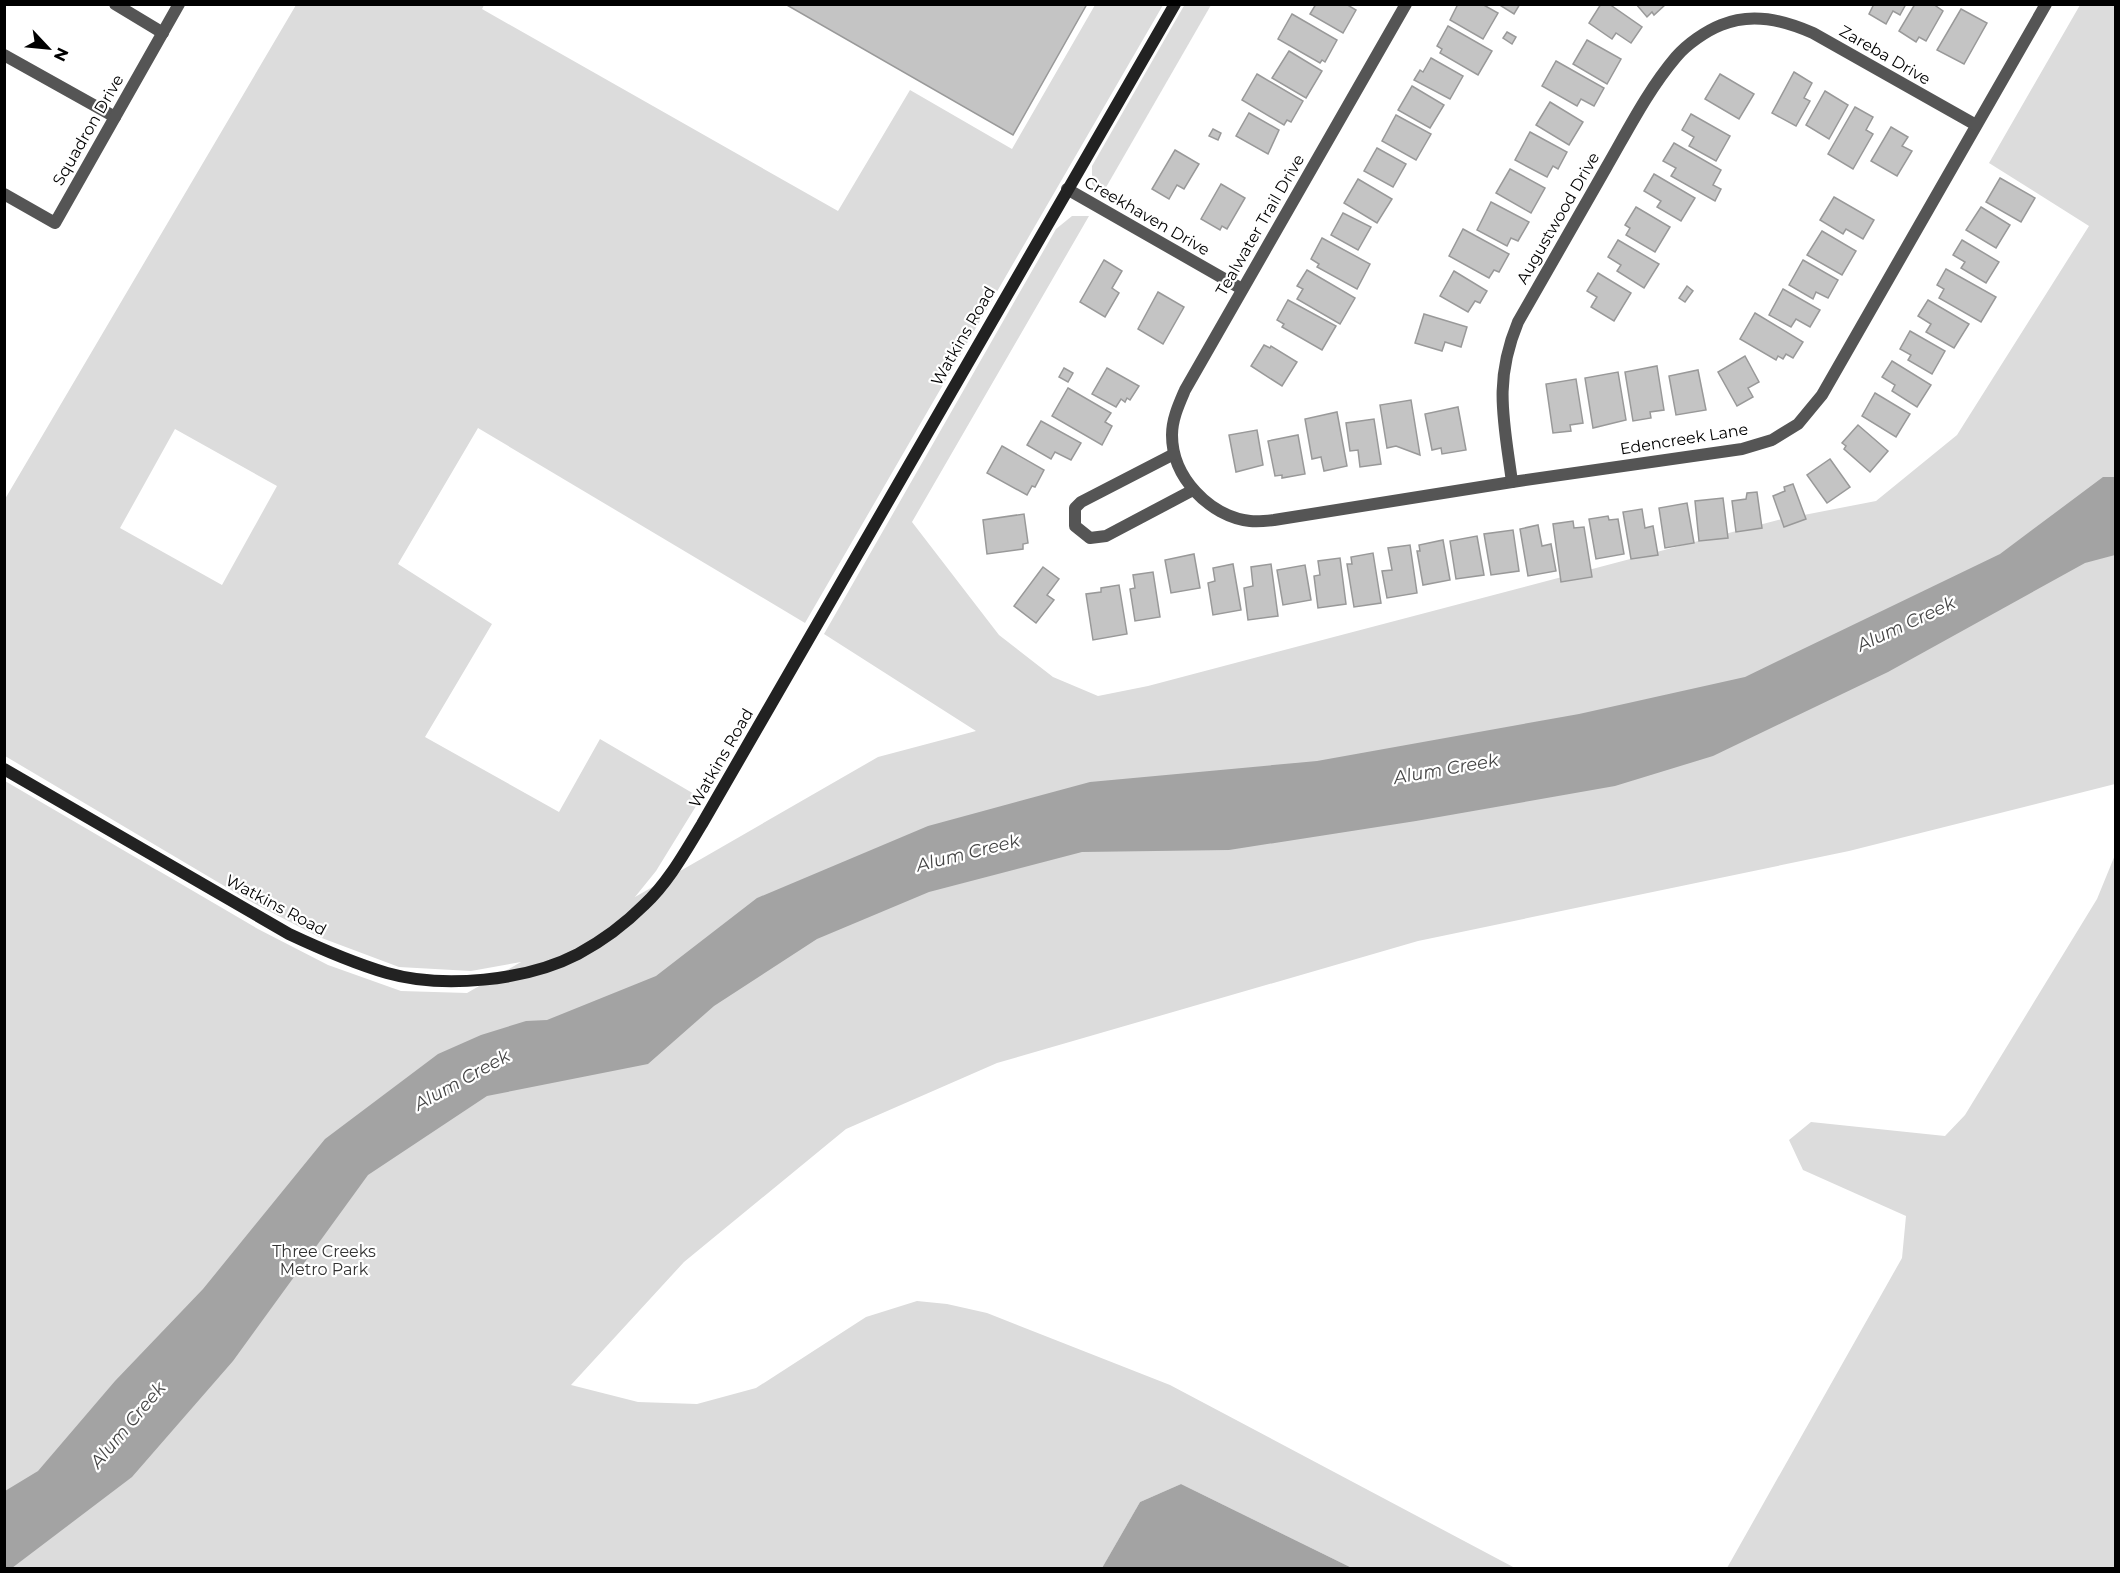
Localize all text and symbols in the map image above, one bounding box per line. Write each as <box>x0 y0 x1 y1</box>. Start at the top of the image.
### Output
north arrow <box>18 18 78 78</box>
street label: Zareba Drive <box>1836 21 1934 89</box>
text: N <box>50 44 72 64</box>
street label: Squadron Drive <box>49 71 127 189</box>
street label: Augustwood Drive <box>1513 149 1603 287</box>
street label: Tealwater Trail Drive <box>1212 151 1308 299</box>
street label: Creekhaven Drive <box>1081 172 1213 260</box>
street label: Watkins Road <box>927 283 999 389</box>
street label: Edencreek Lane <box>1619 419 1749 459</box>
water label: Alum Creek <box>1852 591 1960 657</box>
street label: Watkins Road <box>685 705 757 811</box>
water label: Alum Creek <box>1391 749 1501 789</box>
water label: Alum Creek <box>913 829 1023 877</box>
street label: Watkins Road <box>222 870 330 940</box>
water label: Alum Creek <box>409 1044 515 1116</box>
park label: Three Creeks Metro Park <box>272 1242 376 1279</box>
water label: Alum Creek <box>85 1376 171 1473</box>

